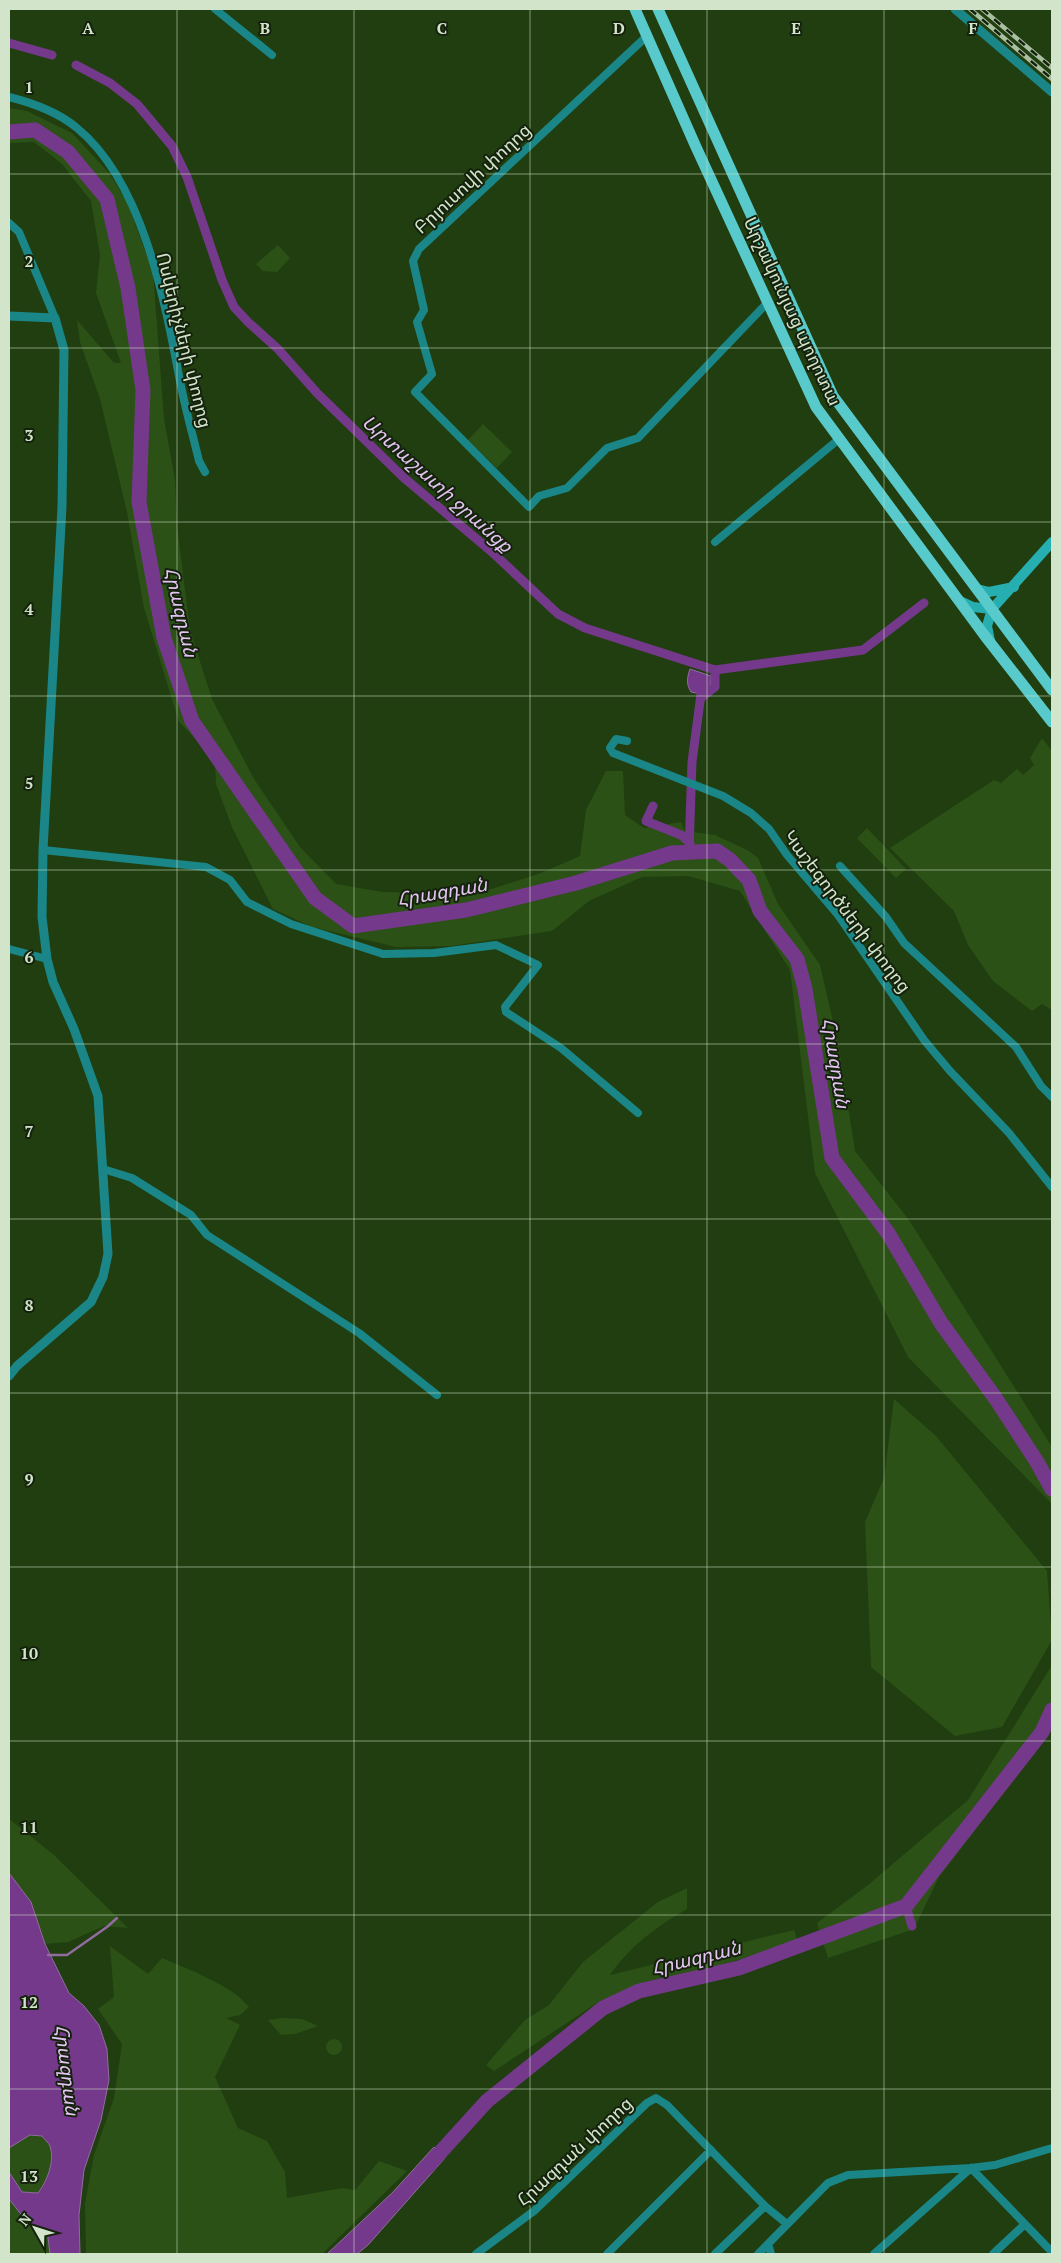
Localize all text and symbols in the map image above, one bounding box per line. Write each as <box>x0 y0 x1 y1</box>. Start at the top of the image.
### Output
text: A <box>82 17 94 39</box>
text: B <box>260 17 270 39</box>
text: C <box>437 17 447 39</box>
text: D <box>613 17 625 39</box>
text: E <box>791 17 801 39</box>
text: F <box>968 17 978 39</box>
text: 1 <box>24 76 34 98</box>
street label: Բրյուսովի փողոց <box>408 118 536 238</box>
street label: Արշակունյաց պողոտա <box>739 213 847 409</box>
text: 2 <box>24 250 34 272</box>
street label: Ոսկերիչների փողոց <box>152 250 218 430</box>
water label: Արտաշատի ջրանցք <box>358 409 519 558</box>
text: 3 <box>24 424 34 446</box>
water label: Հրազդան <box>160 565 205 661</box>
text: 4 <box>24 598 34 620</box>
text: 5 <box>24 772 34 794</box>
street label: Կաշեգործների փողոց <box>779 825 917 997</box>
water label: Հրազդան <box>395 871 491 911</box>
text: 6 <box>24 946 34 968</box>
water label: Հրազդան <box>818 1016 857 1111</box>
text: 7 <box>24 1120 34 1142</box>
text: 8 <box>24 1294 34 1316</box>
text: 9 <box>24 1468 34 1490</box>
text: 10 <box>20 1642 38 1664</box>
text: 11 <box>20 1816 38 1838</box>
water label: Հրազդան <box>649 1933 745 1980</box>
text: 12 <box>20 1991 38 2013</box>
water label: Հրազդան <box>50 2023 86 2118</box>
street label: Հրազդան փողոց <box>511 2091 637 2211</box>
text: 13 <box>20 2165 38 2187</box>
north arrow <box>10 2203 60 2253</box>
text: N <box>14 2209 35 2230</box>

